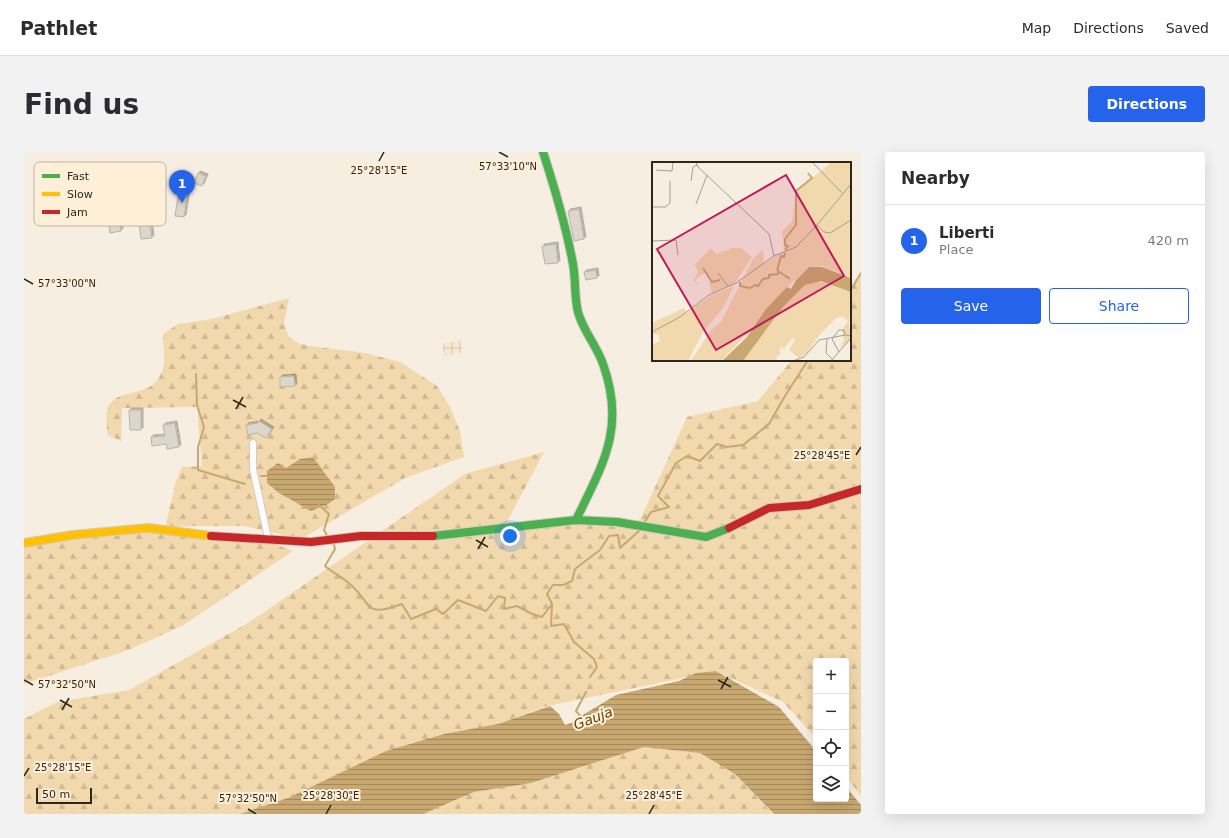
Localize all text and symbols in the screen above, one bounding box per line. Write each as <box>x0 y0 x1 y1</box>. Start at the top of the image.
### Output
text: Pathlet <box>20 17 97 39</box>
text: Map <box>1022 20 1051 36</box>
text: Directions <box>1073 20 1144 36</box>
text: Saved <box>1166 20 1209 36</box>
button: Directions <box>1088 86 1205 122</box>
text: Find us <box>24 88 139 121</box>
text: 57°33'10"N <box>479 161 537 172</box>
legend <box>34 162 166 226</box>
inset map <box>652 162 851 361</box>
text: 25°28'15"E <box>351 165 407 176</box>
text: Nearby <box>901 168 970 188</box>
text: Fast <box>67 170 90 183</box>
pin: 1 <box>169 170 195 203</box>
text: Slow <box>67 188 93 201</box>
text: Jam <box>66 206 88 219</box>
text: Liberti <box>939 224 994 242</box>
text: 1 <box>909 233 919 248</box>
text: 420 m <box>1147 233 1189 248</box>
text: Place <box>939 242 974 257</box>
text: 57°33'00"N <box>38 278 96 289</box>
button: Save <box>901 288 1041 324</box>
button: Share <box>1049 288 1189 324</box>
text: 25°28'45"E <box>794 450 850 461</box>
your location <box>500 526 520 546</box>
map controls <box>813 658 849 802</box>
button: + <box>813 658 849 694</box>
text: 57°32'50"N <box>38 679 96 690</box>
button: − <box>813 694 849 730</box>
water label: Gauja <box>571 703 615 733</box>
button: locate <box>813 730 849 766</box>
text: 25°28'15"E <box>35 762 91 773</box>
button: layers <box>813 766 849 802</box>
scale bar <box>36 786 92 805</box>
text: 50 m <box>42 788 70 801</box>
text: 25°28'30"E <box>303 790 359 801</box>
text: 25°28'45"E <box>626 790 682 801</box>
text: 57°32'50"N <box>219 793 277 804</box>

